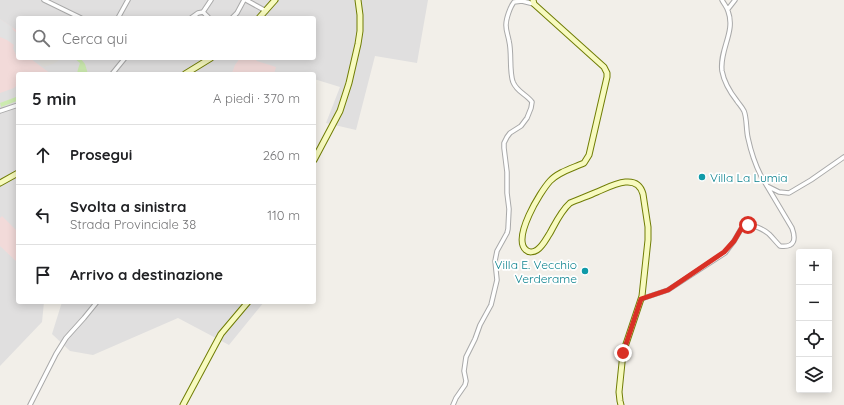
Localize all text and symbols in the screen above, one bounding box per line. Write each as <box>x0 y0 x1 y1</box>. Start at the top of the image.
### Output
search box <box>16 16 316 60</box>
icon: search <box>30 27 52 49</box>
text: Cerca qui <box>62 29 128 48</box>
text: 5 min <box>32 88 76 109</box>
text: A piedi · 370 m <box>213 90 300 106</box>
icon: ahead <box>32 144 54 166</box>
text: Prosegui <box>70 145 132 164</box>
text: 260 m <box>263 147 300 163</box>
place label: Villa La Lumia <box>710 170 788 185</box>
marker: Villa La Lumia <box>697 172 707 182</box>
text: Svolta a sinistra <box>70 197 186 216</box>
icon: left <box>32 204 54 226</box>
text: 110 m <box>267 207 300 223</box>
text: Strada Provinciale 38 <box>70 216 196 232</box>
route start <box>739 216 757 234</box>
map controls <box>796 249 832 393</box>
button: + <box>796 249 832 285</box>
place label: Villa E. Vecchio Verderame <box>495 257 577 286</box>
icon: arrive <box>32 264 54 286</box>
text: Arrivo a destinazione <box>70 265 223 284</box>
marker: Villa E. Vecchio Verderame <box>580 266 590 276</box>
button: − <box>796 285 832 321</box>
button: locate <box>796 321 832 357</box>
route end <box>614 344 632 362</box>
button: layers <box>796 357 832 393</box>

